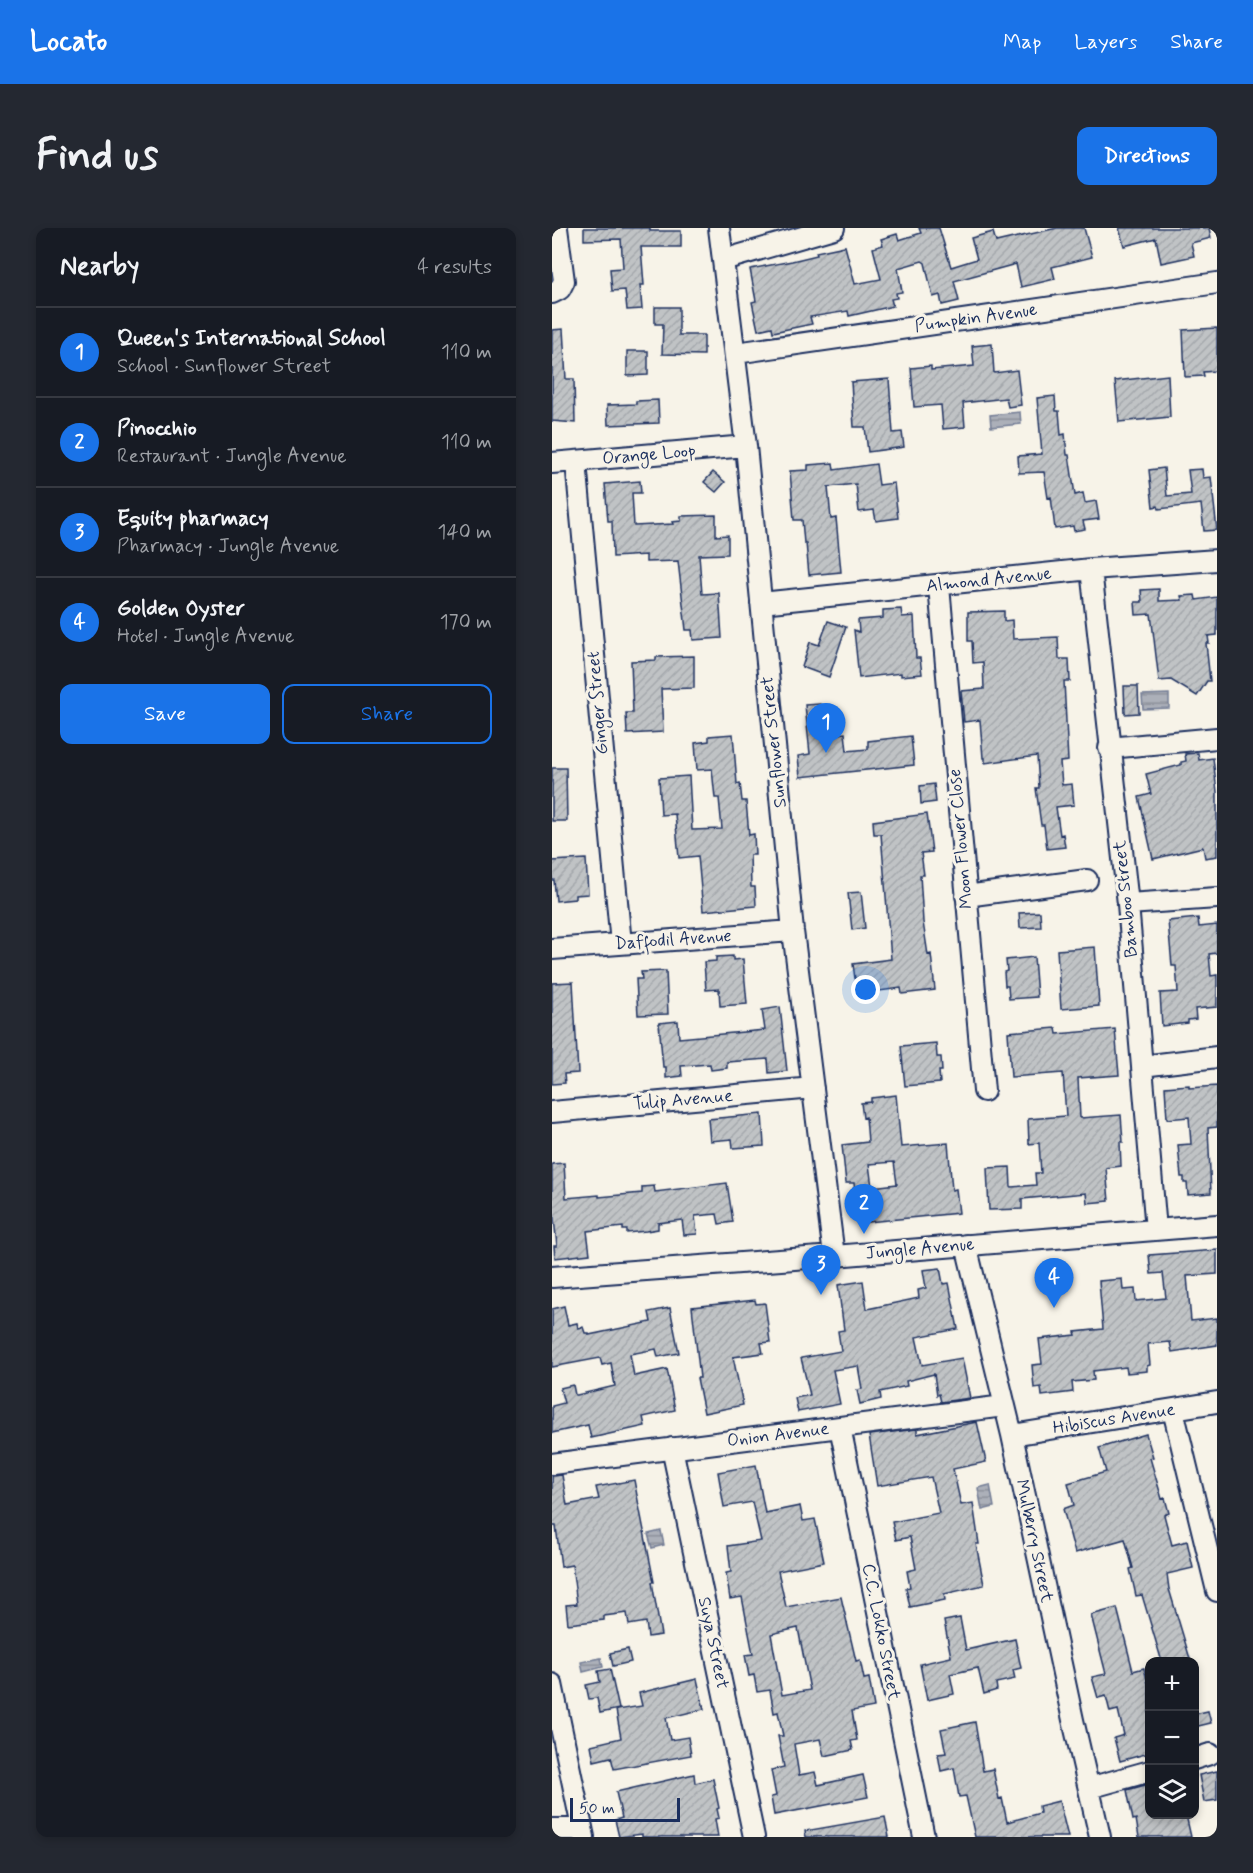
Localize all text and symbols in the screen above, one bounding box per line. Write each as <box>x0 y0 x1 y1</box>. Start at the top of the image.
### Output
text: Locato <box>30 24 107 61</box>
text: Map <box>1003 28 1041 56</box>
text: Layers <box>1074 28 1137 56</box>
text: Share <box>1170 28 1223 56</box>
button: Directions <box>1077 127 1217 185</box>
text: Find us <box>36 129 158 184</box>
text: Nearby <box>60 250 139 284</box>
text: 4 results <box>417 254 492 281</box>
street label: Pumpkin Avenue <box>913 298 1039 338</box>
text: Queen's International School <box>117 325 386 353</box>
text: 1 <box>75 339 84 366</box>
text: 110 m <box>441 339 492 366</box>
text: School · Sunflower Street <box>117 353 331 380</box>
text: Pinocchio <box>117 415 197 443</box>
text: 2 <box>75 429 84 456</box>
text: 110 m <box>441 429 492 456</box>
street label: Orange Loop <box>601 439 697 472</box>
text: Restaurant · Jungle Avenue <box>117 443 347 470</box>
text: Equity pharmacy <box>117 505 269 533</box>
text: 3 <box>75 519 84 546</box>
text: 140 m <box>438 519 492 546</box>
text: Pharmacy · Jungle Avenue <box>117 533 339 560</box>
street label: Almond Avenue <box>925 561 1053 599</box>
text: Golden Oyster <box>117 595 245 623</box>
text: 4 <box>74 609 85 636</box>
text: 170 m <box>440 609 492 636</box>
text: Hotel · Jungle Avenue <box>117 623 294 650</box>
street label: Ginger Street <box>581 650 615 756</box>
street label: Sunflower Street <box>755 675 793 809</box>
button: Save <box>60 684 270 744</box>
button: Share <box>282 684 492 744</box>
pin: 1 <box>806 704 846 753</box>
street label: Moon Flower Close <box>943 768 979 910</box>
street label: Bamboo Street <box>1108 839 1144 959</box>
street label: Daffodil Avenue <box>614 924 732 958</box>
your location <box>851 975 880 1004</box>
street label: Tulip Avenue <box>632 1084 734 1116</box>
pin: 2 <box>844 1184 884 1234</box>
street label: Jungle Avenue <box>865 1232 976 1267</box>
pin: 3 <box>802 1246 840 1295</box>
pin: 4 <box>1034 1258 1074 1308</box>
street label: Hibiscus Avenue <box>1051 1397 1177 1441</box>
street label: Onion Avenue <box>726 1417 831 1453</box>
street label: Mulberry Street <box>1009 1477 1059 1605</box>
street label: C.C. Lokko Street <box>856 1561 906 1703</box>
street label: Suya Street <box>692 1595 734 1691</box>
map controls <box>1145 1657 1199 1819</box>
button: + <box>1145 1657 1199 1711</box>
button: − <box>1145 1711 1199 1765</box>
button: layers <box>1145 1765 1199 1819</box>
scale bar <box>570 1795 680 1822</box>
text: 50 m <box>579 1798 615 1819</box>

